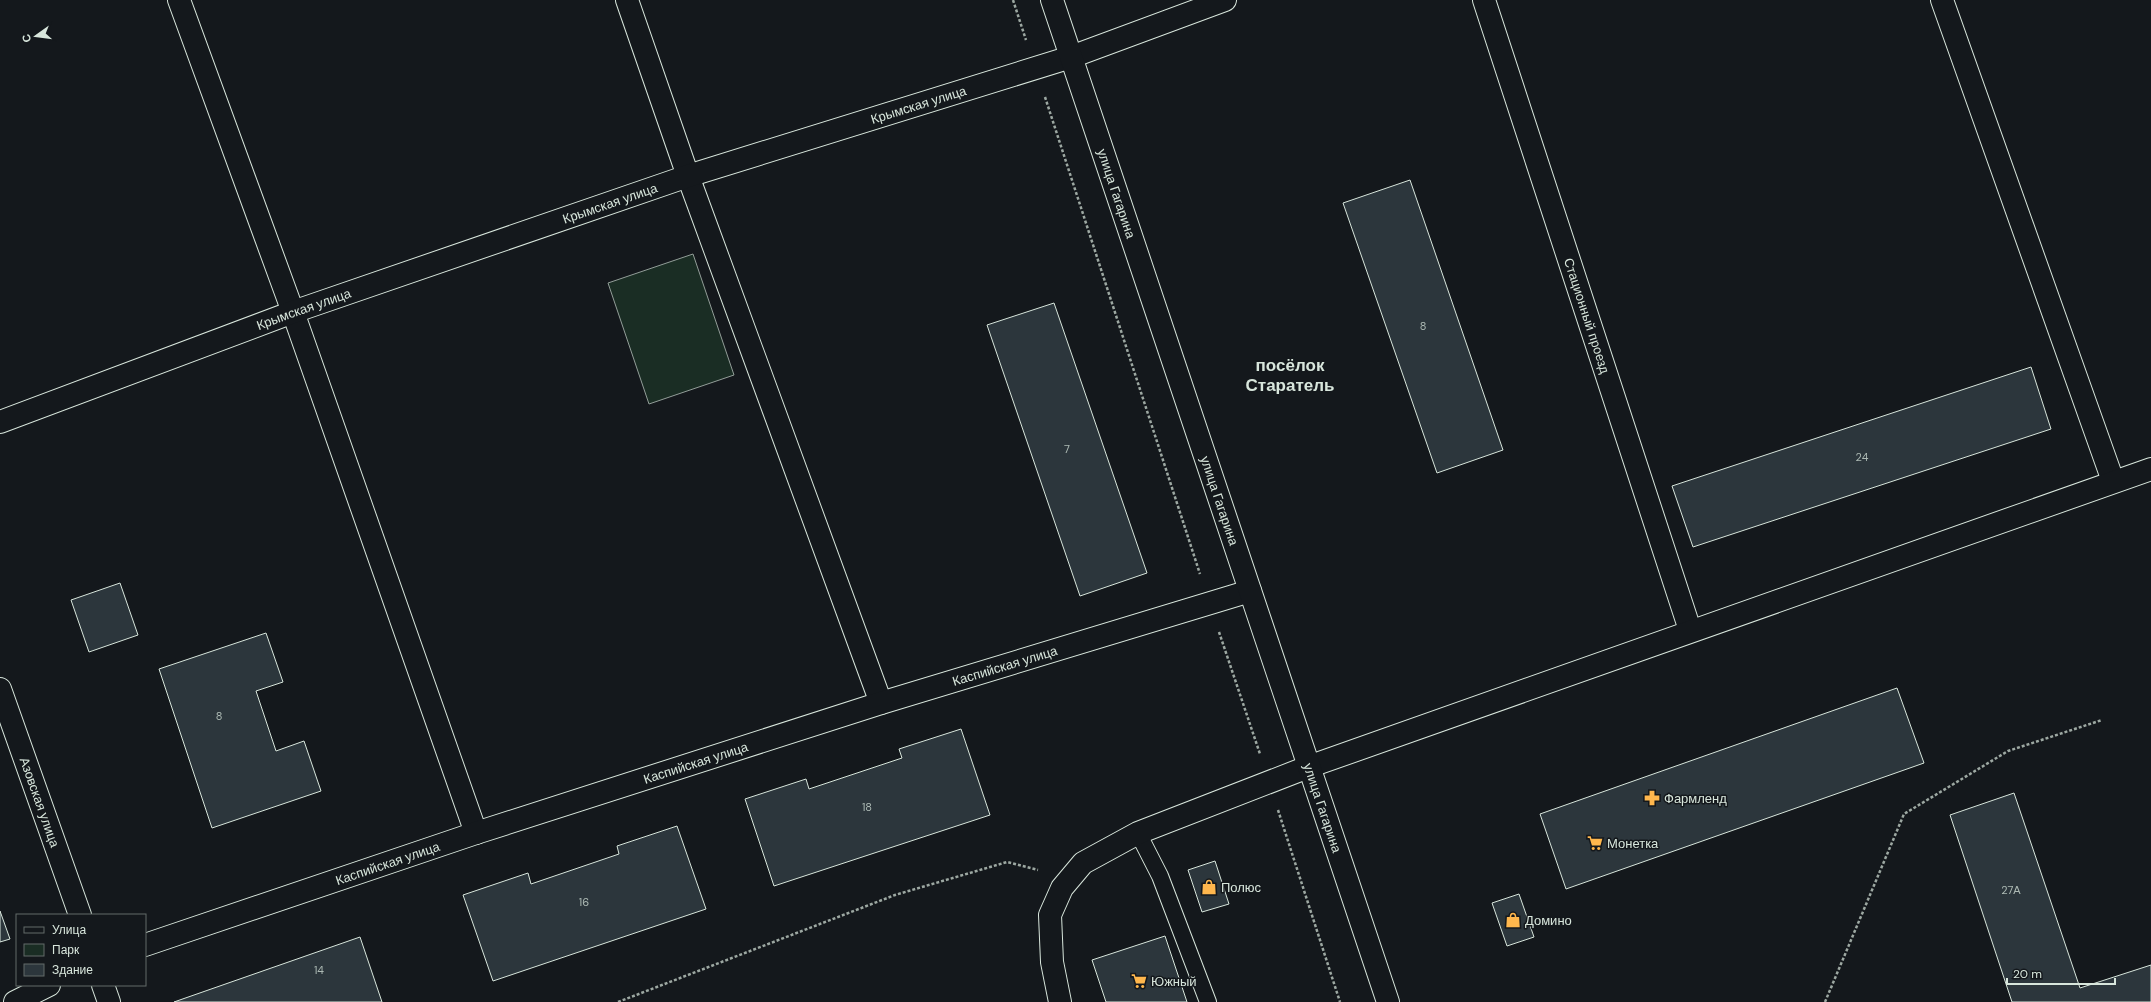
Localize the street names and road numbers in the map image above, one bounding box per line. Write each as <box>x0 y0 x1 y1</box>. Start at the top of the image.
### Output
street label: Крымская улица <box>869 82 969 128</box>
street label: улица Гагарина <box>1093 147 1140 241</box>
street label: Крымская улица <box>560 179 660 228</box>
street label: Стационный проезд <box>1560 256 1614 376</box>
street label: Крымская улица <box>254 284 354 334</box>
street label: улица Гагарина <box>1196 454 1243 548</box>
street label: Каспийская улица <box>950 642 1060 690</box>
street label: Каспийская улица <box>641 738 751 788</box>
street label: Азовская улица <box>16 755 64 850</box>
street label: улица Гагарина <box>1299 761 1346 856</box>
street label: Каспийская улица <box>333 838 443 889</box>

